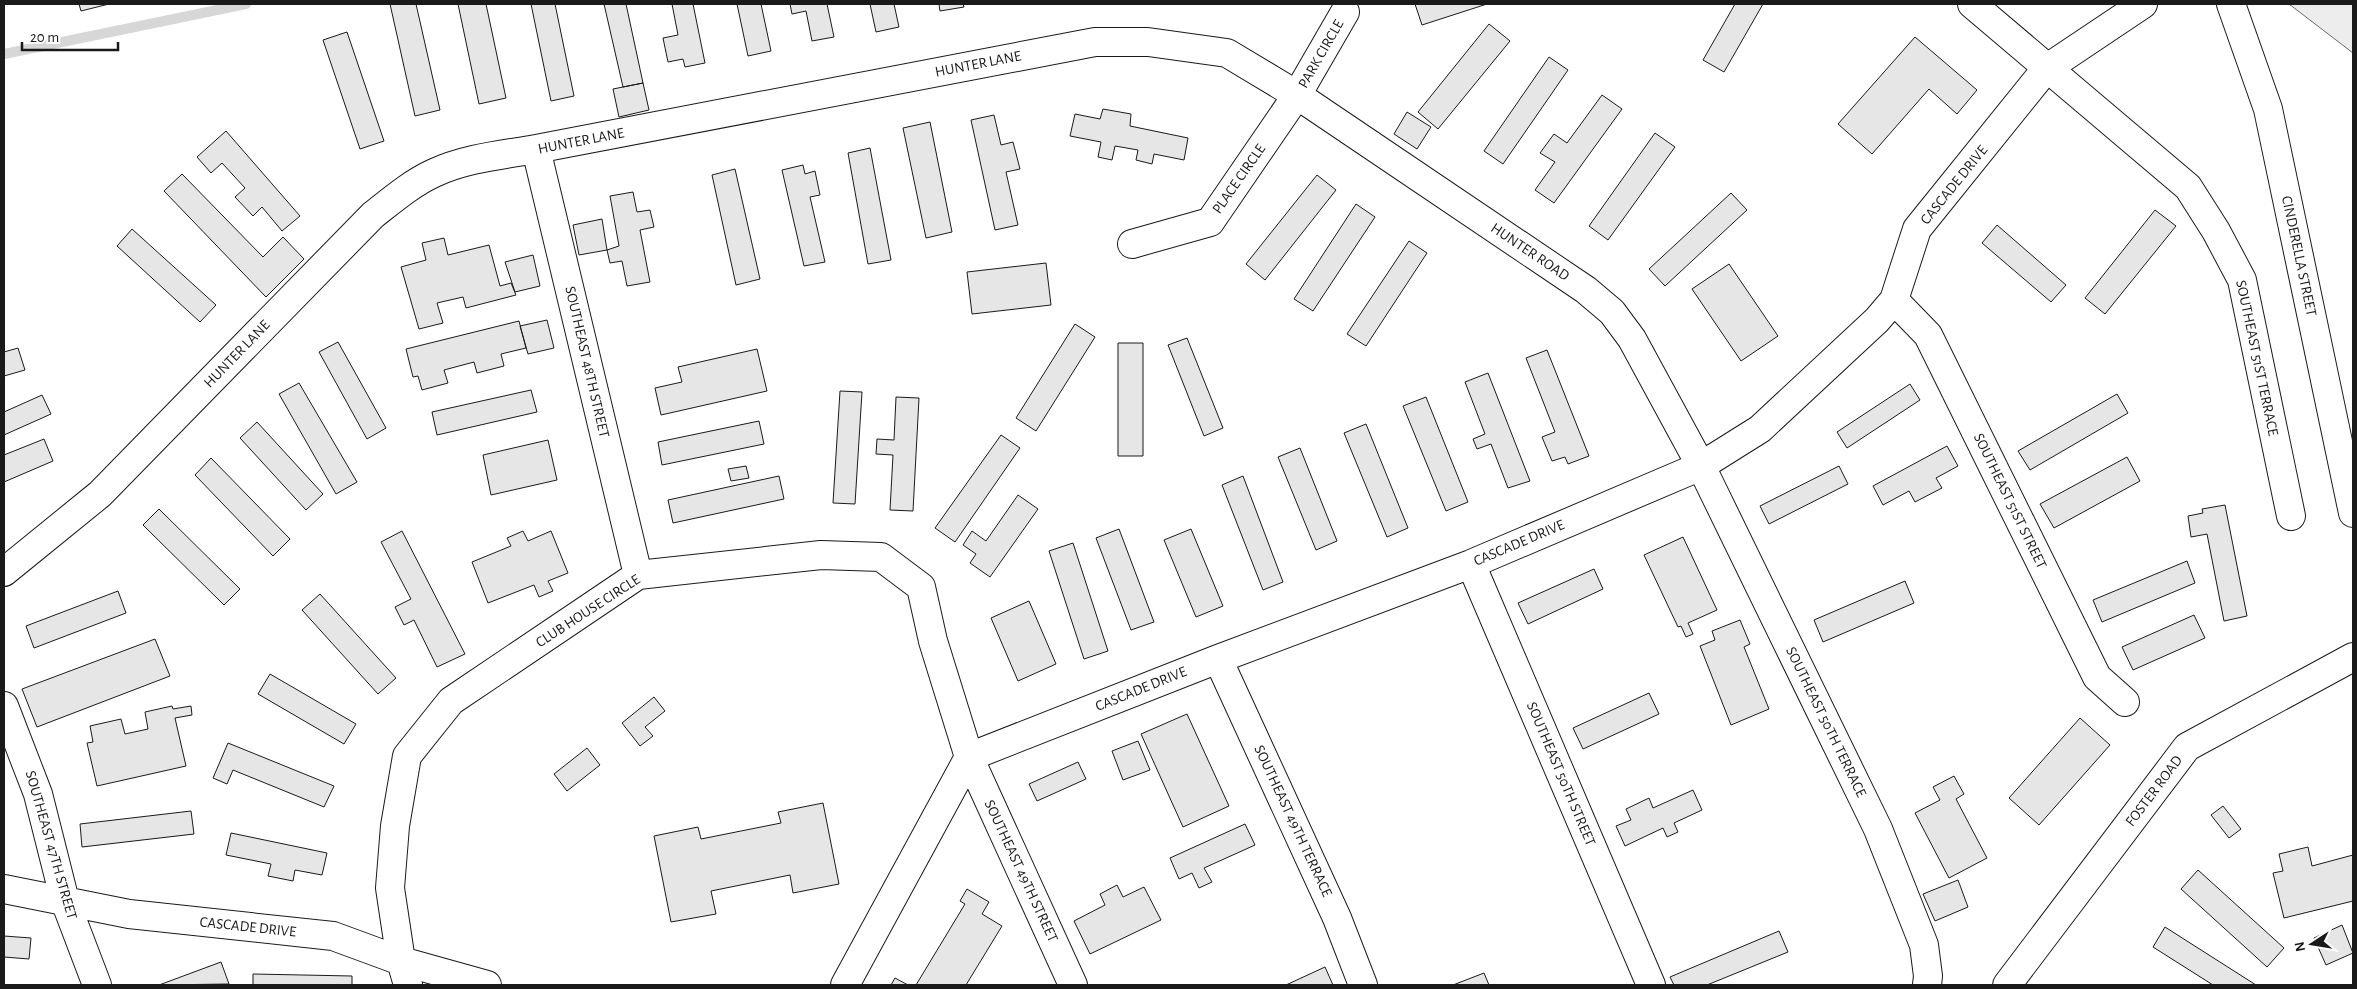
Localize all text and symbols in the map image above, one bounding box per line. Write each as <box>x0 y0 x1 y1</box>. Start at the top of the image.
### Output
street label: PARK CIRCLE <box>1296 17 1346 91</box>
scale bar <box>22 20 119 52</box>
text: 20 m <box>30 30 59 45</box>
street label: HUNTER LANE <box>934 48 1022 80</box>
street label: HUNTER LANE <box>537 125 625 157</box>
street label: PLACE CIRCLE <box>1210 141 1268 217</box>
street label: CASCADE DRIVE <box>1918 143 1990 227</box>
street label: CINDERELLA STREET <box>2279 195 2319 318</box>
street label: HUNTER ROAD <box>1488 220 1572 284</box>
street label: SOUTHEAST 51ST TERRACE <box>2233 279 2281 437</box>
street label: SOUTHEAST 48TH STREET <box>562 285 612 440</box>
street label: HUNTER LANE <box>201 317 273 391</box>
street label: SOUTHEAST 51ST STREET <box>1971 431 2050 572</box>
street label: CASCADE DRIVE <box>1471 517 1567 569</box>
street label: CLUB HOUSE CIRCLE <box>533 572 643 650</box>
street label: SOUTHEAST 50TH TERRACE <box>1783 644 1869 800</box>
street label: CASCADE DRIVE <box>1093 664 1189 714</box>
street label: SOUTHEAST 50TH STREET <box>1524 700 1598 849</box>
street label: SOUTHEAST 49TH TERRACE <box>1251 743 1335 899</box>
street label: FOSTER ROAD <box>2123 753 2185 829</box>
street label: SOUTHEAST 47TH STREET <box>23 769 80 922</box>
street label: SOUTHEAST 49TH STREET <box>981 798 1061 945</box>
street label: CASCADE DRIVE <box>199 914 297 940</box>
north arrow <box>2287 919 2337 969</box>
text: N <box>2292 940 2308 953</box>

